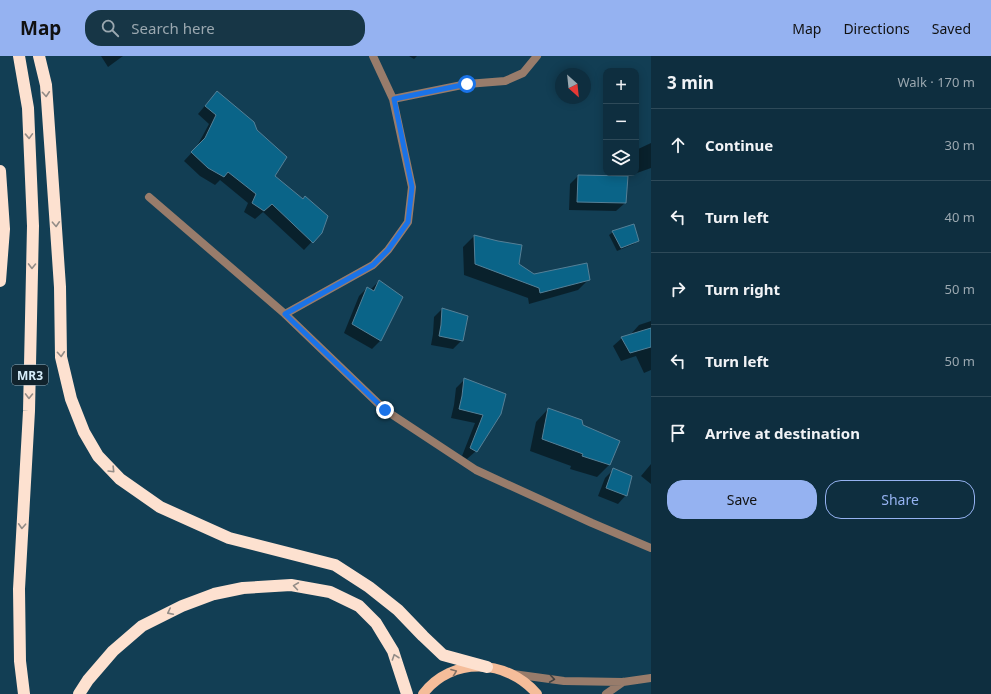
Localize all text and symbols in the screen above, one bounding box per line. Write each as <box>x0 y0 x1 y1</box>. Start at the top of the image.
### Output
search box <box>85 10 365 46</box>
text: Map <box>20 15 61 41</box>
icon: search <box>99 17 121 39</box>
text: Search here <box>131 18 215 38</box>
text: Map <box>792 19 821 38</box>
text: Directions <box>843 19 910 38</box>
text: Saved <box>932 19 971 38</box>
north arrow <box>555 68 591 104</box>
map controls <box>603 68 639 176</box>
button: + <box>603 68 639 104</box>
text: 3 min <box>667 71 714 94</box>
text: Walk · 170 m <box>897 73 975 91</box>
route start <box>458 75 476 93</box>
one-way arrow <box>42 91 51 97</box>
button: − <box>603 104 639 140</box>
one-way arrow <box>25 133 33 139</box>
icon: ahead <box>667 134 689 156</box>
text: Continue <box>705 135 773 155</box>
text: 30 m <box>945 136 975 154</box>
button: layers <box>603 140 639 176</box>
icon: left <box>667 206 689 228</box>
text: Turn left <box>705 207 769 227</box>
text: 40 m <box>945 208 975 226</box>
one-way arrow <box>51 221 60 227</box>
one-way arrow <box>28 263 36 269</box>
icon: right <box>667 278 689 300</box>
text: Turn right <box>705 279 780 299</box>
text: 50 m <box>945 280 975 298</box>
icon: left <box>667 350 689 372</box>
one-way arrow <box>57 351 65 357</box>
text: Turn left <box>705 351 769 371</box>
text: 50 m <box>945 352 975 370</box>
road number: MR3 <box>12 365 48 385</box>
one-way arrow <box>25 393 33 399</box>
route end <box>376 401 394 419</box>
icon: arrive <box>667 422 689 444</box>
text: Arrive at destination <box>705 423 860 443</box>
one-way arrow <box>107 466 114 473</box>
button: Save <box>667 480 817 519</box>
button: Share <box>825 480 975 519</box>
one-way arrow <box>18 523 27 529</box>
one-way arrow <box>293 582 299 591</box>
one-way arrow <box>167 607 174 614</box>
one-way arrow <box>391 654 399 661</box>
one-way arrow <box>451 668 458 676</box>
one-way arrow <box>549 674 555 683</box>

